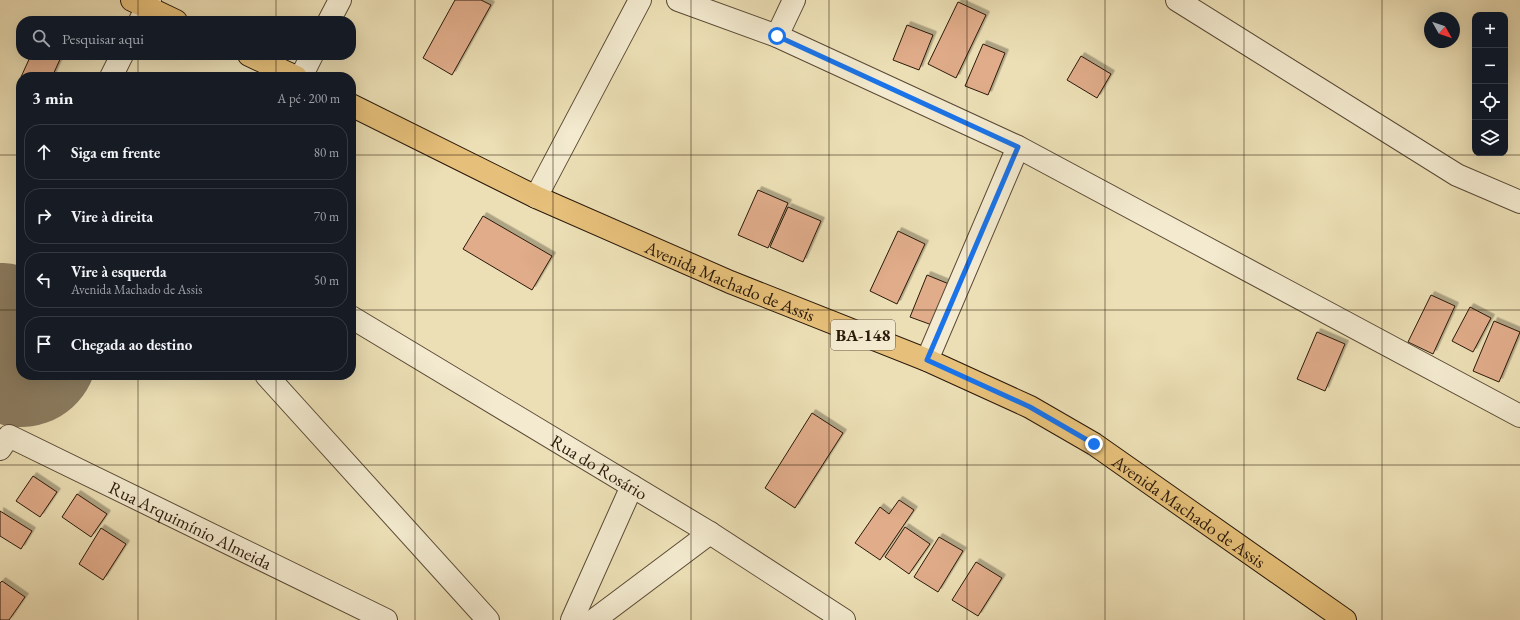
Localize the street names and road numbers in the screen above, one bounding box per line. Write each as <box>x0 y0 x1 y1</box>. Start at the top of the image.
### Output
street label: Avenida Machado de Assis <box>641 234 819 326</box>
road number: BA-148 <box>831 320 895 350</box>
street label: Rua do Rosário <box>547 429 652 504</box>
street label: Avenida Machado de Assis <box>1107 449 1271 573</box>
street label: Rua Arquimínio Almeida <box>105 475 277 575</box>

